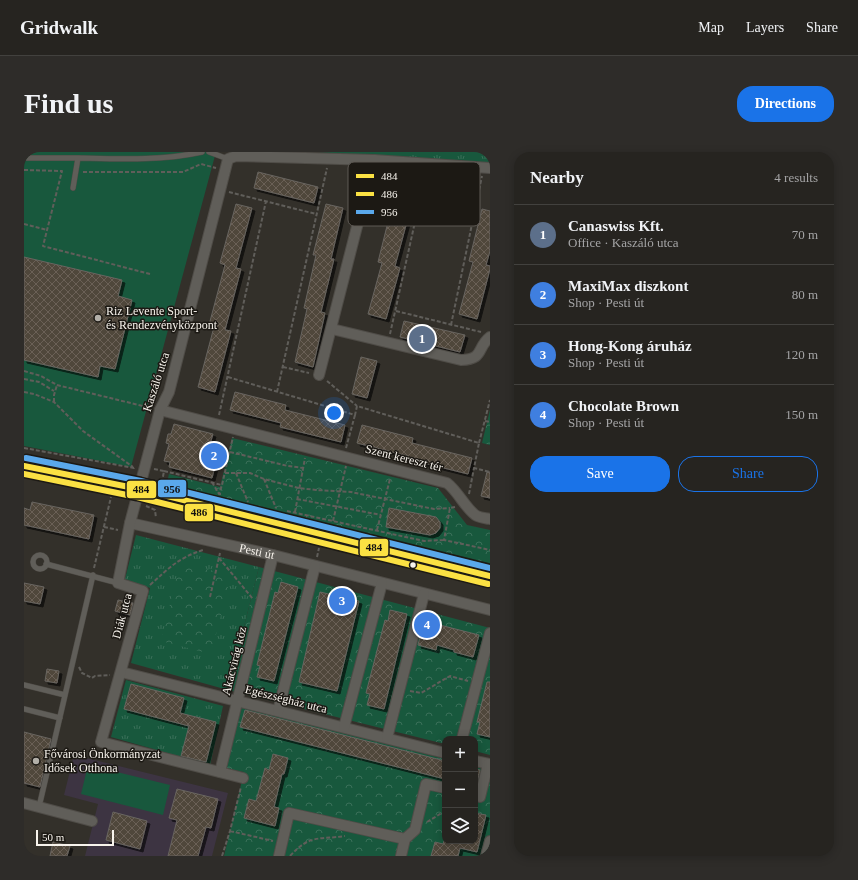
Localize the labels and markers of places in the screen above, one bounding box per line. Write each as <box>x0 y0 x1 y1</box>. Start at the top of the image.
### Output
place label: Riz Levente Sport- és Rendezvényközpont <box>106 304 218 332</box>
marker: Riz Levente Sport- és Rendezvényközpont <box>93 313 103 323</box>
pin: 1 <box>409 324 435 354</box>
pin: 2 <box>201 441 227 471</box>
unlabelled marker <box>408 560 418 570</box>
pin: 3 <box>329 586 355 616</box>
pin: 4 <box>414 610 440 640</box>
place label: Fővárosi Önkormányzat Idősek Otthona <box>44 747 161 775</box>
marker: Fővárosi Önkormányzat Idősek Otthona <box>31 756 41 766</box>

